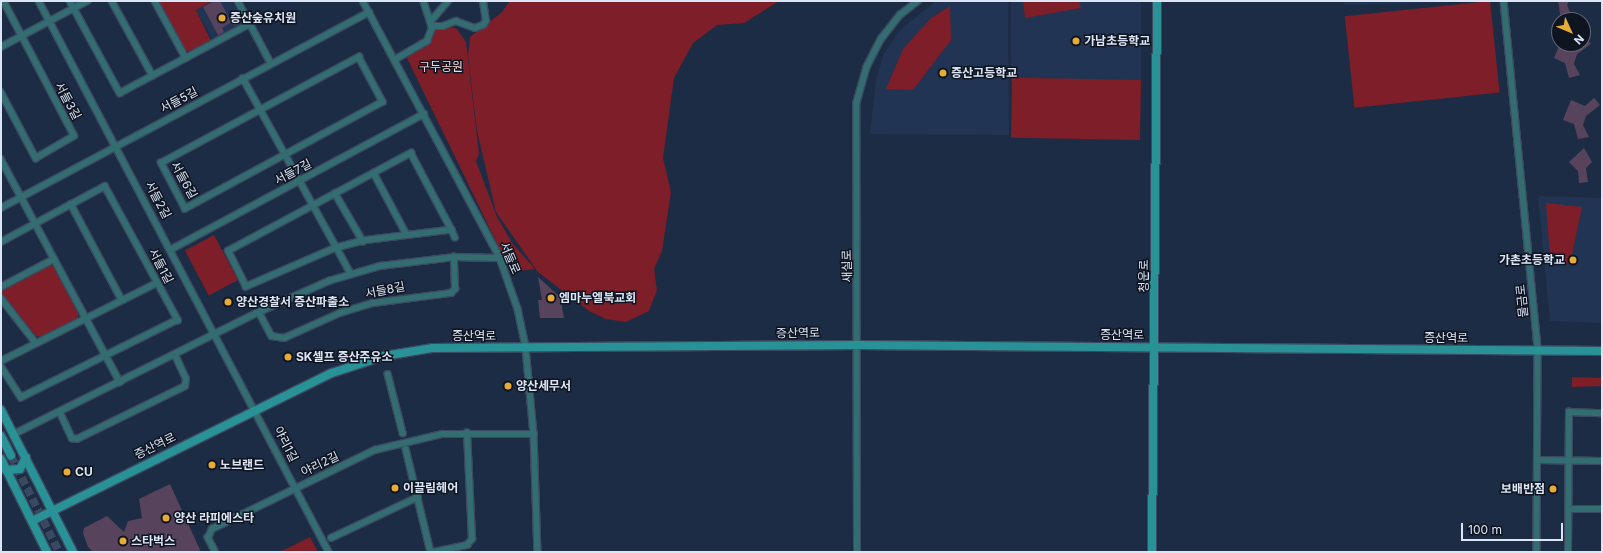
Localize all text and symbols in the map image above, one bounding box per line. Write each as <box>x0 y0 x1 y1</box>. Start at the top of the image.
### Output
place label: 증산숲유치원 <box>230 11 296 25</box>
north arrow <box>1551 12 1591 52</box>
marker: 증산숲유치원 <box>217 13 227 23</box>
text: N <box>1571 32 1587 48</box>
place label: 가남초등학교 <box>1084 34 1150 48</box>
marker: 가남초등학교 <box>1071 36 1081 46</box>
park label: 구두공원 <box>419 60 463 74</box>
place label: 증산고등학교 <box>951 66 1017 80</box>
marker: 증산고등학교 <box>938 68 948 78</box>
street label: 서들3길 <box>52 80 84 122</box>
street label: 서들5길 <box>158 84 200 116</box>
street label: 서들7길 <box>272 156 314 188</box>
street label: 서들6길 <box>168 159 200 201</box>
street label: 서들2길 <box>142 179 174 221</box>
street label: 서들로 <box>497 240 523 276</box>
street label: 서들1길 <box>146 246 176 286</box>
street label: 새실로 <box>840 249 854 283</box>
place label: 가촌초등학교 <box>1499 253 1565 267</box>
marker: 가촌초등학교 <box>1568 255 1578 265</box>
street label: 청운로 <box>1137 259 1151 293</box>
street label: 서들8길 <box>364 279 406 301</box>
street label: 물금로 <box>1513 284 1531 318</box>
place label: 엠마누엘북교회 <box>559 291 636 305</box>
marker: 엠마누엘북교회 <box>546 293 556 303</box>
place label: 양산경찰서 증산파출소 <box>236 295 349 309</box>
marker: 양산경찰서 증산파출소 <box>223 297 233 307</box>
street label: 증산역로 <box>776 325 820 341</box>
street label: 증산역로 <box>1100 328 1144 342</box>
street label: 증산역로 <box>452 329 496 343</box>
street label: 증산역로 <box>1424 331 1468 345</box>
place label: SK셀프 증산주유소 <box>296 350 393 364</box>
marker: SK셀프 증산주유소 <box>283 352 293 362</box>
place label: 양산세무서 <box>516 379 571 393</box>
marker: 양산세무서 <box>503 381 513 391</box>
street label: 야리1길 <box>271 424 301 464</box>
street label: 증산역로 <box>132 430 178 462</box>
street label: 야리2길 <box>299 449 341 479</box>
place label: 노브랜드 <box>220 458 264 472</box>
marker: 노브랜드 <box>207 460 217 470</box>
place label: CU <box>75 465 93 479</box>
marker: CU <box>62 467 72 477</box>
place label: 이끌림헤어 <box>403 481 458 495</box>
place label: 보배반점 <box>1501 482 1545 496</box>
marker: 이끌림헤어 <box>390 483 400 493</box>
marker: 보배반점 <box>1548 484 1558 494</box>
place label: 양산 라피에스타 <box>174 511 254 525</box>
marker: 양산 라피에스타 <box>161 513 171 523</box>
scale bar <box>1463 515 1565 541</box>
text: 100 m <box>1468 522 1502 537</box>
place label: 스타벅스 <box>131 534 175 548</box>
marker: 스타벅스 <box>118 536 128 546</box>

